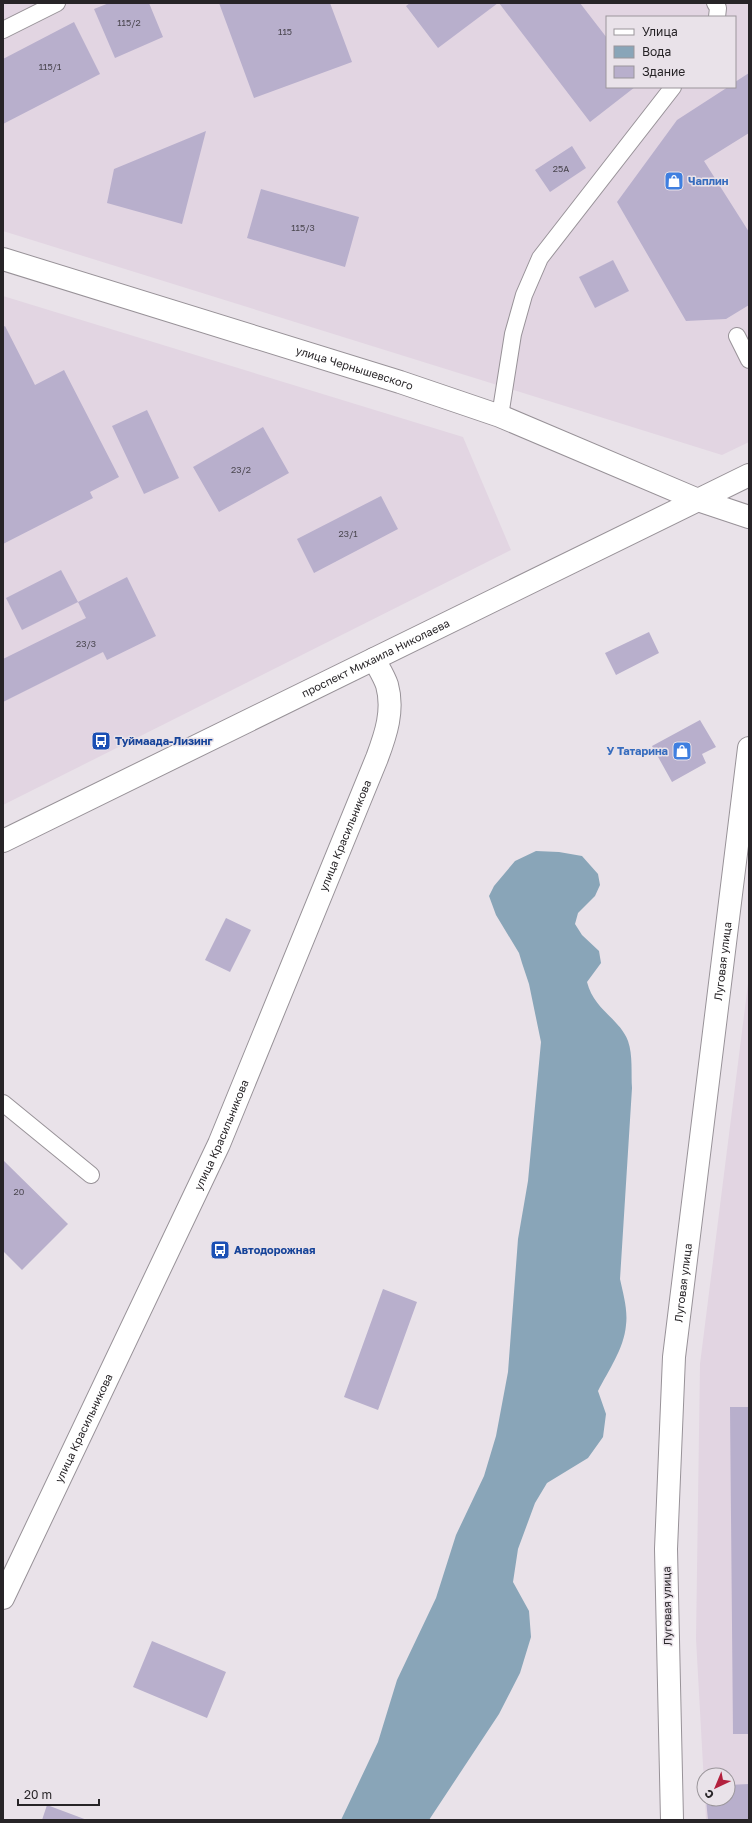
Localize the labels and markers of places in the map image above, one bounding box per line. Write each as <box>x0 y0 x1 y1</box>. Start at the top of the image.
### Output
shop icon: Чаплин <box>663 170 685 192</box>
place label: Чаплин <box>688 174 729 187</box>
bus stop icon: Туймаада-Лизинг <box>90 730 112 752</box>
place label: Туймаада-Лизинг <box>115 734 213 747</box>
shop icon: У Татарина <box>671 740 693 762</box>
place label: У Татарина <box>607 744 668 757</box>
bus stop icon: Автодорожная <box>209 1239 231 1261</box>
place label: Автодорожная <box>234 1243 315 1256</box>

